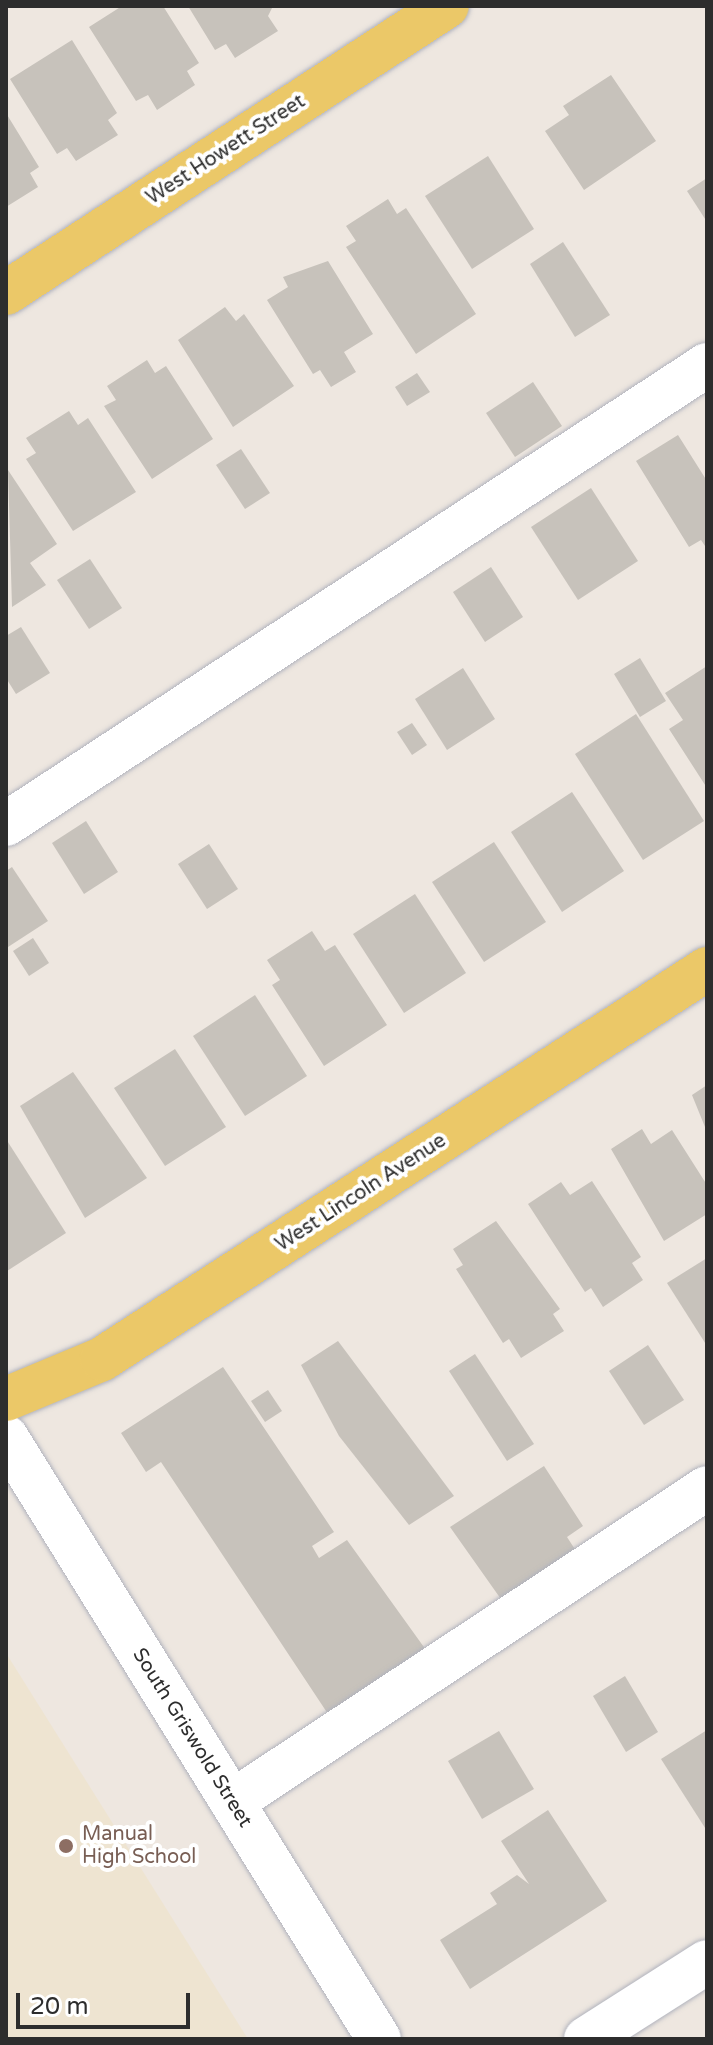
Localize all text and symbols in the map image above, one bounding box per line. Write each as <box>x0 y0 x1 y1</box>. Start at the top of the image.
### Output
street label: West Howett Street <box>142 90 310 210</box>
street label: West Lincoln Avenue <box>271 1129 451 1257</box>
street label: South Griswold Street <box>127 1644 257 1832</box>
place label: Manual High School <box>82 1822 196 1869</box>
marker: Manual High School <box>57 1837 75 1855</box>
scale bar <box>20 1977 194 2027</box>
text: 20 m <box>30 1992 88 2021</box>

